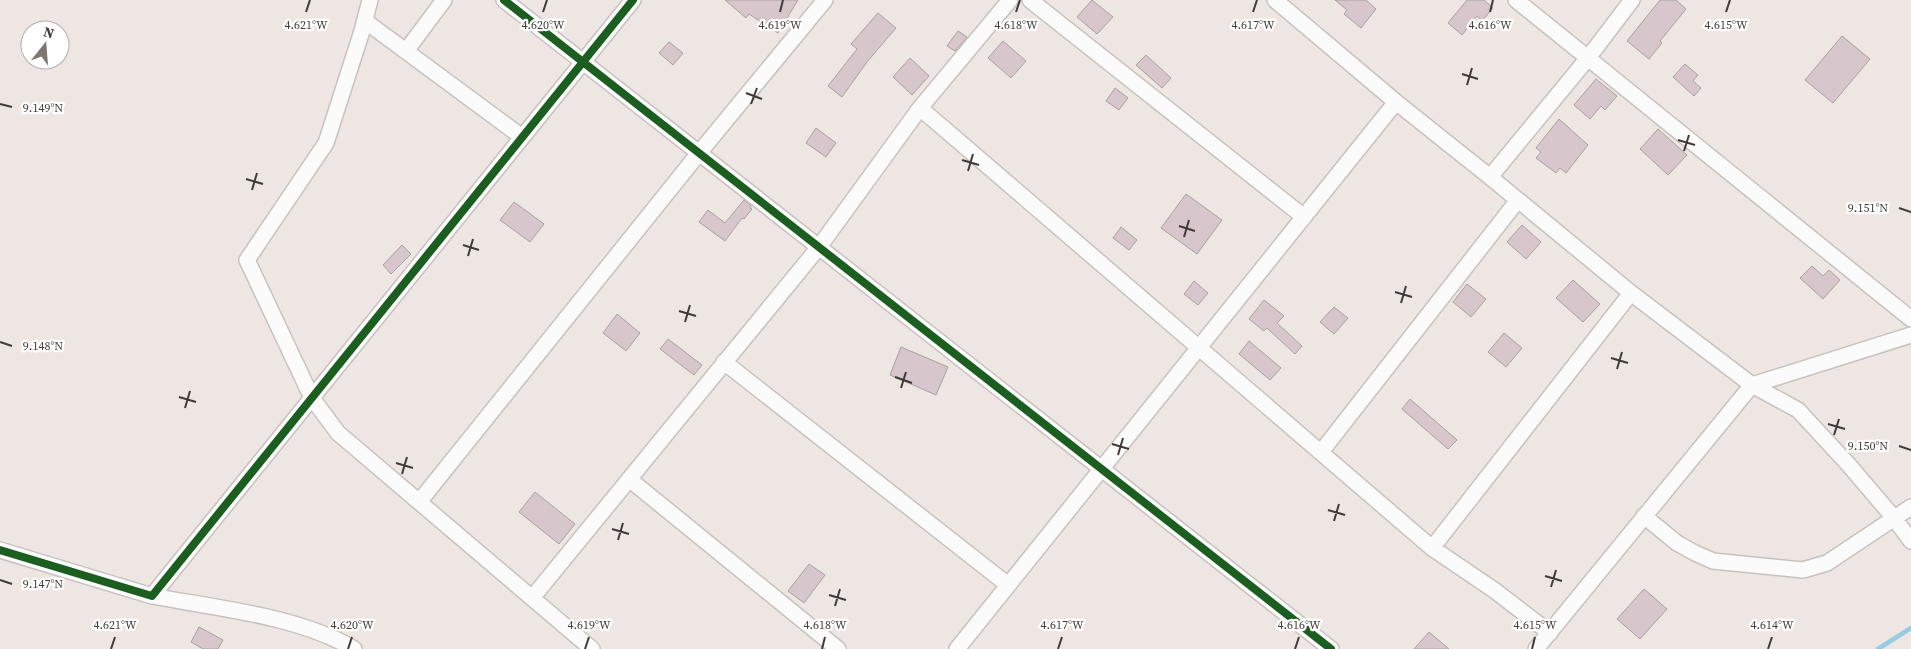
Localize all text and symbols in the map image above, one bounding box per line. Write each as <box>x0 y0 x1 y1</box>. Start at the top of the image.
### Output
text: 4.621°W <box>284 17 328 33</box>
text: 4.620°W <box>521 17 565 33</box>
text: 4.619°W <box>758 17 802 33</box>
text: 4.618°W <box>994 17 1038 33</box>
text: 4.617°W <box>1231 17 1275 33</box>
text: 4.616°W <box>1468 17 1512 33</box>
text: 4.615°W <box>1704 17 1748 33</box>
north arrow <box>20 20 70 70</box>
text: N <box>41 22 57 44</box>
text: 9.149°N <box>23 100 63 116</box>
text: 9.151°N <box>1848 200 1888 216</box>
text: 9.148°N <box>23 338 63 354</box>
text: 9.150°N <box>1848 438 1888 454</box>
text: 9.147°N <box>23 576 63 592</box>
text: 4.621°W <box>93 617 137 633</box>
text: 4.620°W <box>330 617 374 633</box>
text: 4.619°W <box>567 617 611 633</box>
text: 4.618°W <box>803 617 847 633</box>
text: 4.617°W <box>1040 617 1084 633</box>
text: 4.616°W <box>1277 617 1321 633</box>
text: 4.615°W <box>1513 617 1557 633</box>
text: 4.614°W <box>1750 617 1794 633</box>

